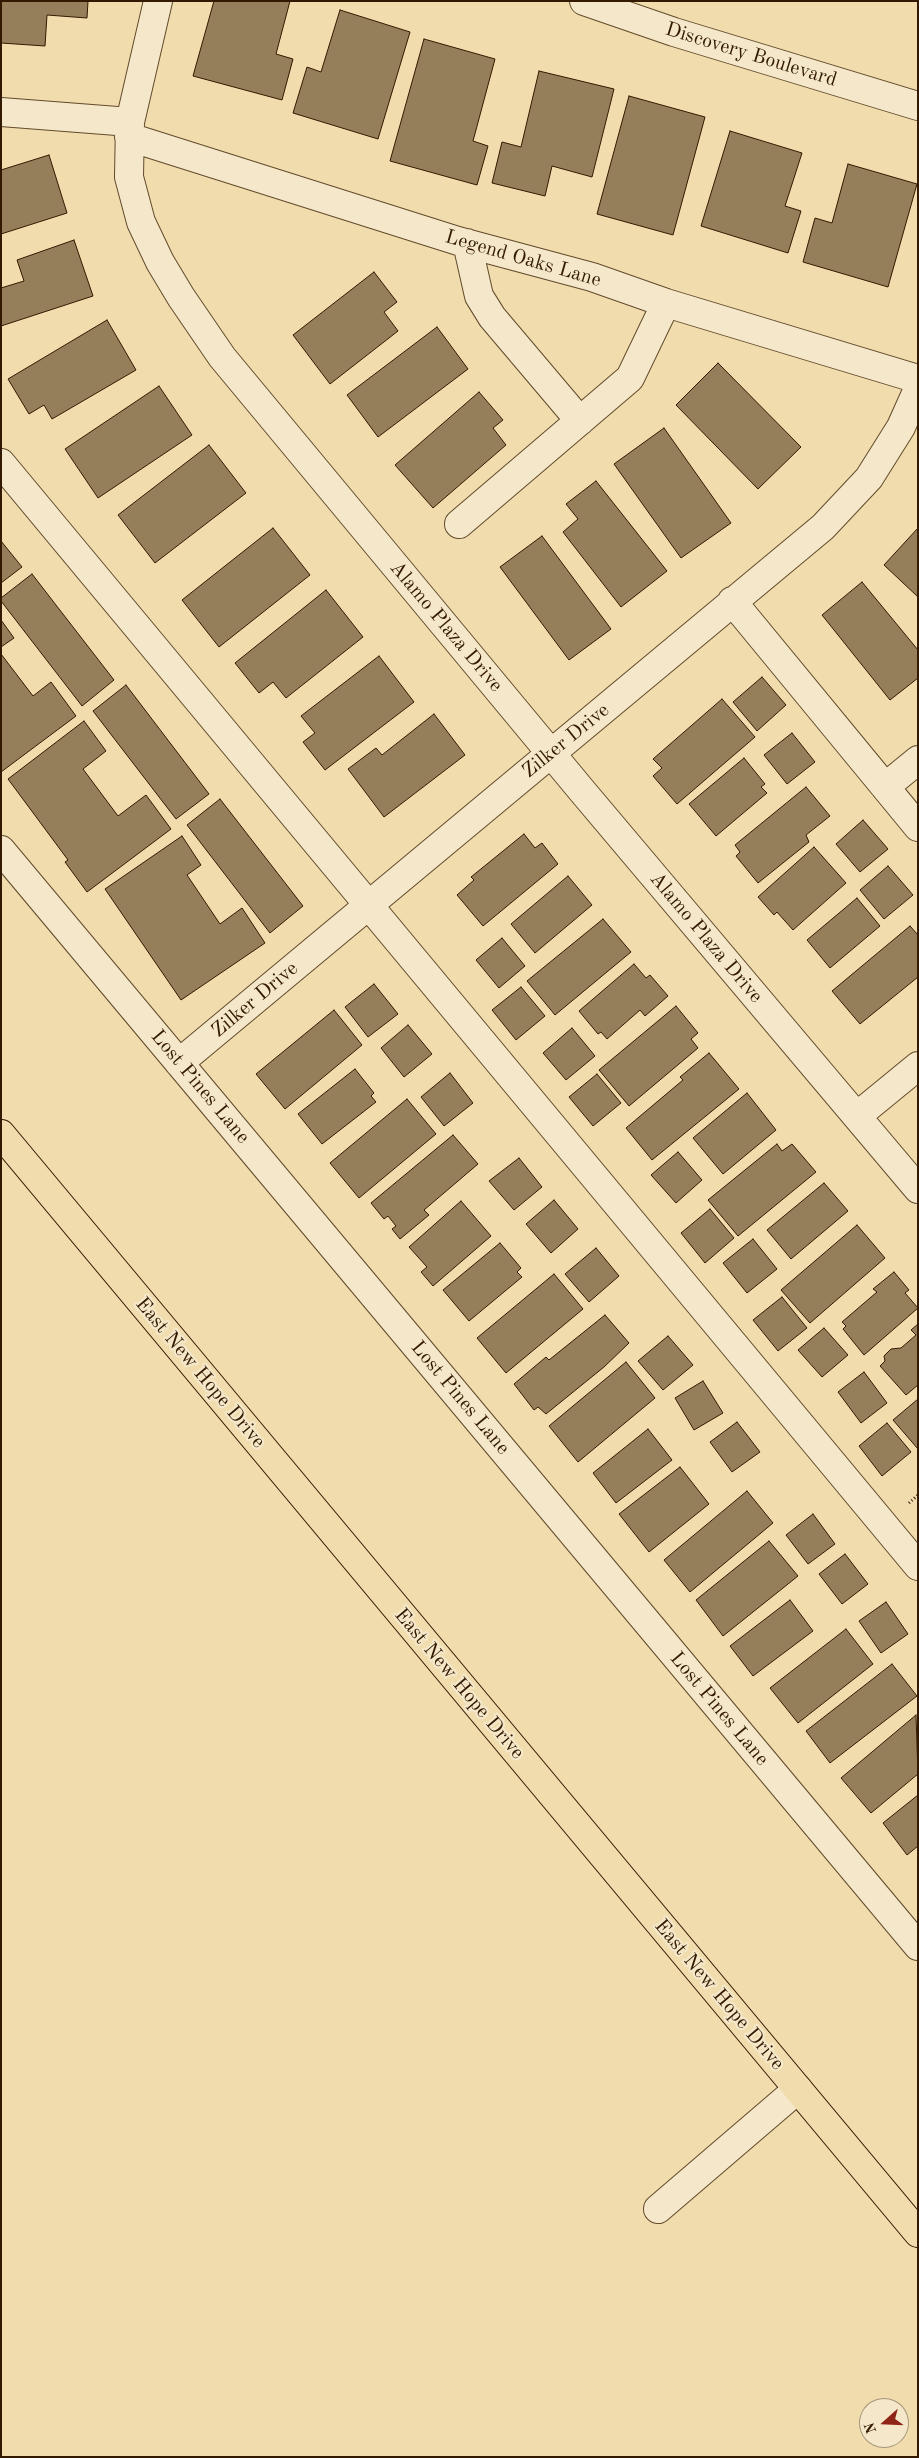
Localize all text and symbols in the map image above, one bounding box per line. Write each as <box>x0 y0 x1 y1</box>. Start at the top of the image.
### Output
street label: Discovery Boulevard <box>662 17 840 93</box>
street label: Legend Oaks Lane <box>442 225 604 293</box>
street label: Alamo Plaza Drive <box>384 557 508 697</box>
street label: Zilker Drive <box>518 699 614 783</box>
street label: Alamo Plaza Drive <box>644 868 768 1008</box>
street label: Zilker Drive <box>207 957 303 1043</box>
street label: Lost Pines Lane <box>145 1025 255 1149</box>
street label: East New Hope Drive <box>130 1293 270 1453</box>
street label: Lost Pines Lane <box>405 1336 515 1460</box>
street label: East New Hope Drive <box>389 1604 529 1764</box>
street label: Lost Pines Lane <box>664 1647 774 1771</box>
street label: East New Hope Drive <box>649 1915 789 2075</box>
north arrow <box>859 2398 909 2448</box>
text: N <box>862 2420 879 2435</box>

